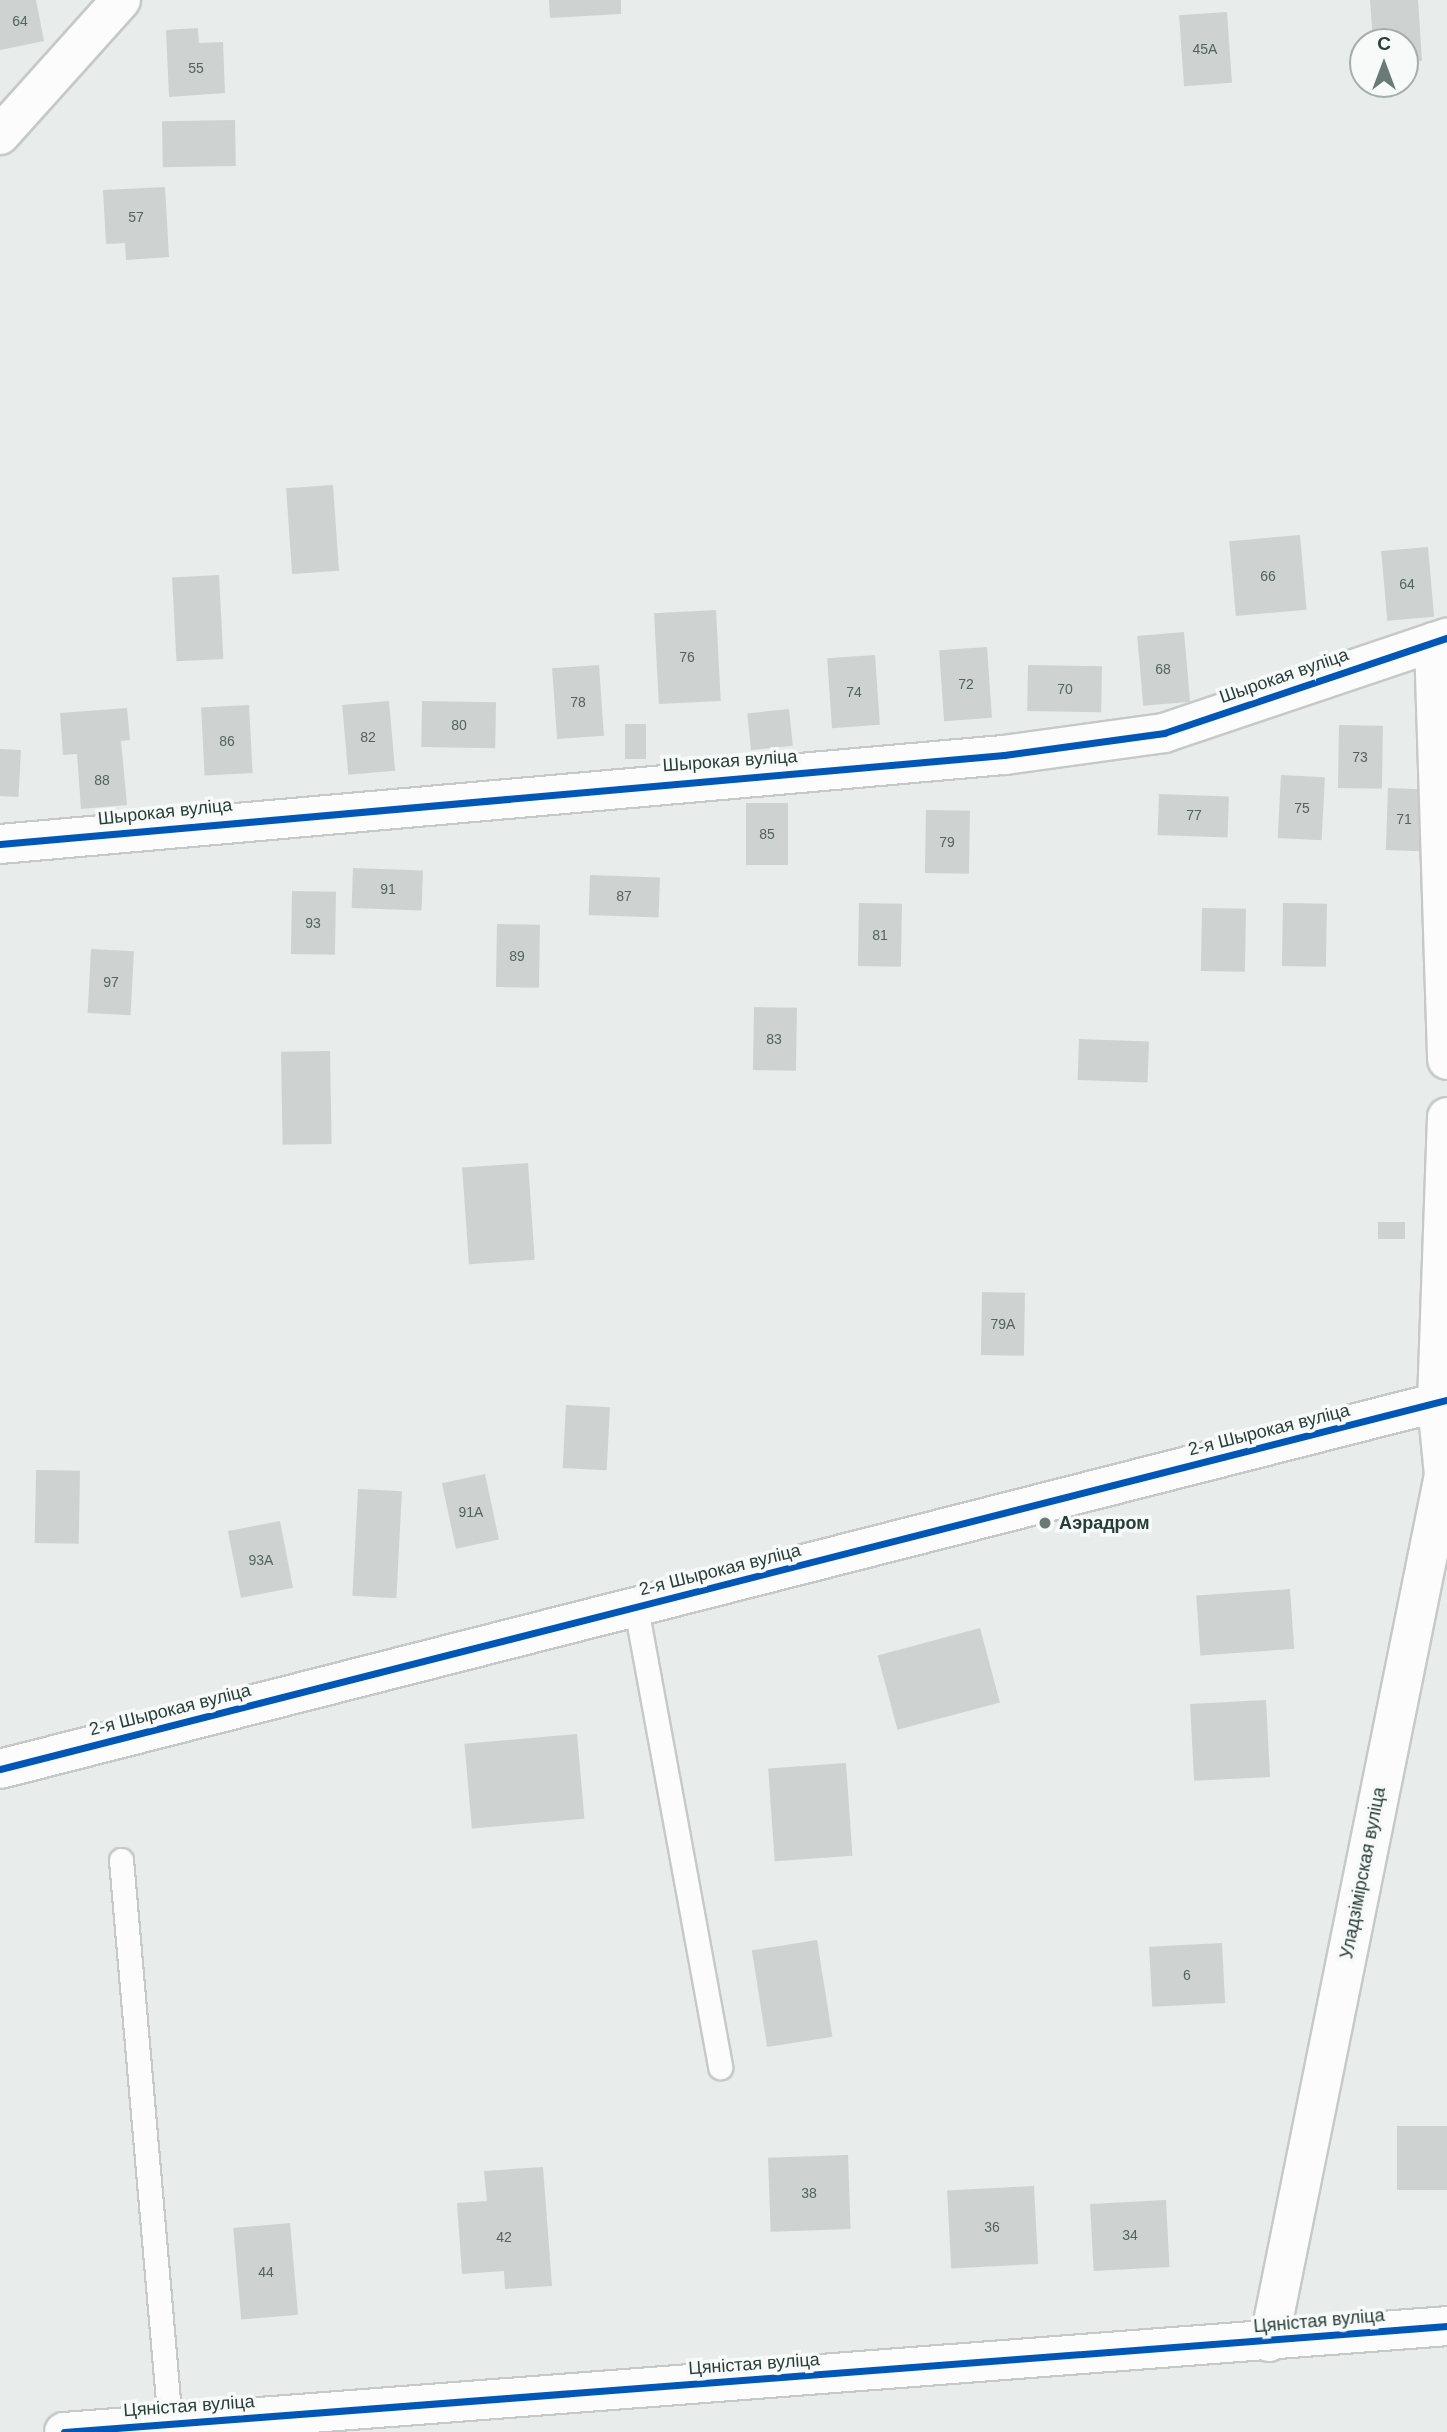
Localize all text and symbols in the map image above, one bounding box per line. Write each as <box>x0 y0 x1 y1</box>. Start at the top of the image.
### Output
house number: 64 <box>12 13 28 29</box>
north arrow <box>1349 28 1419 98</box>
text: С <box>1377 33 1391 54</box>
house number: 45А <box>1193 41 1217 57</box>
house number: 55 <box>188 60 204 76</box>
house number: 57 <box>128 209 144 225</box>
house number: 66 <box>1260 568 1276 584</box>
house number: 64 <box>1399 576 1415 592</box>
street label: Шырокая вуліца <box>1217 644 1351 708</box>
house number: 76 <box>679 649 695 665</box>
house number: 68 <box>1155 661 1171 677</box>
house number: 72 <box>958 676 974 692</box>
house number: 70 <box>1057 681 1073 697</box>
house number: 74 <box>846 684 862 700</box>
house number: 78 <box>570 694 586 710</box>
house number: 80 <box>451 717 467 733</box>
house number: 82 <box>360 729 376 745</box>
house number: 86 <box>219 733 235 749</box>
street label: Шырокая вуліца <box>662 746 798 776</box>
house number: 73 <box>1352 749 1368 765</box>
house number: 88 <box>94 772 110 788</box>
street label: Шырокая вуліца <box>97 794 233 830</box>
house number: 75 <box>1294 800 1310 816</box>
house number: 77 <box>1186 807 1202 823</box>
house number: 71 <box>1396 811 1412 827</box>
house number: 85 <box>759 826 775 842</box>
house number: 79 <box>939 834 955 850</box>
house number: 91 <box>380 881 396 897</box>
house number: 87 <box>616 888 632 904</box>
house number: 93 <box>305 915 321 931</box>
house number: 81 <box>872 927 888 943</box>
house number: 89 <box>509 948 525 964</box>
house number: 97 <box>103 974 119 990</box>
house number: 83 <box>766 1031 782 1047</box>
house number: 79А <box>991 1316 1015 1332</box>
street label: 2-я Шырокая вуліца <box>1186 1399 1352 1461</box>
house number: 91А <box>459 1504 483 1520</box>
place label: Аэрадром <box>1059 1512 1150 1534</box>
marker: Аэрадром <box>1037 1515 1053 1531</box>
street label: 2-я Шырокая вуліца <box>637 1539 803 1601</box>
house number: 93А <box>249 1552 273 1568</box>
street label: 2-я Шырокая вуліца <box>87 1679 253 1741</box>
street label: Уладзімірская вуліца <box>1336 1785 1390 1961</box>
house number: 6 <box>1183 1967 1191 1983</box>
house number: 38 <box>801 2185 817 2201</box>
house number: 36 <box>984 2219 1000 2235</box>
house number: 34 <box>1122 2227 1138 2243</box>
house number: 42 <box>496 2229 512 2245</box>
house number: 44 <box>258 2264 274 2280</box>
street label: Цяністая вуліца <box>1253 2305 1385 2337</box>
street label: Цяністая вуліца <box>688 2349 820 2379</box>
street label: Цяністая вуліца <box>123 2391 255 2421</box>

